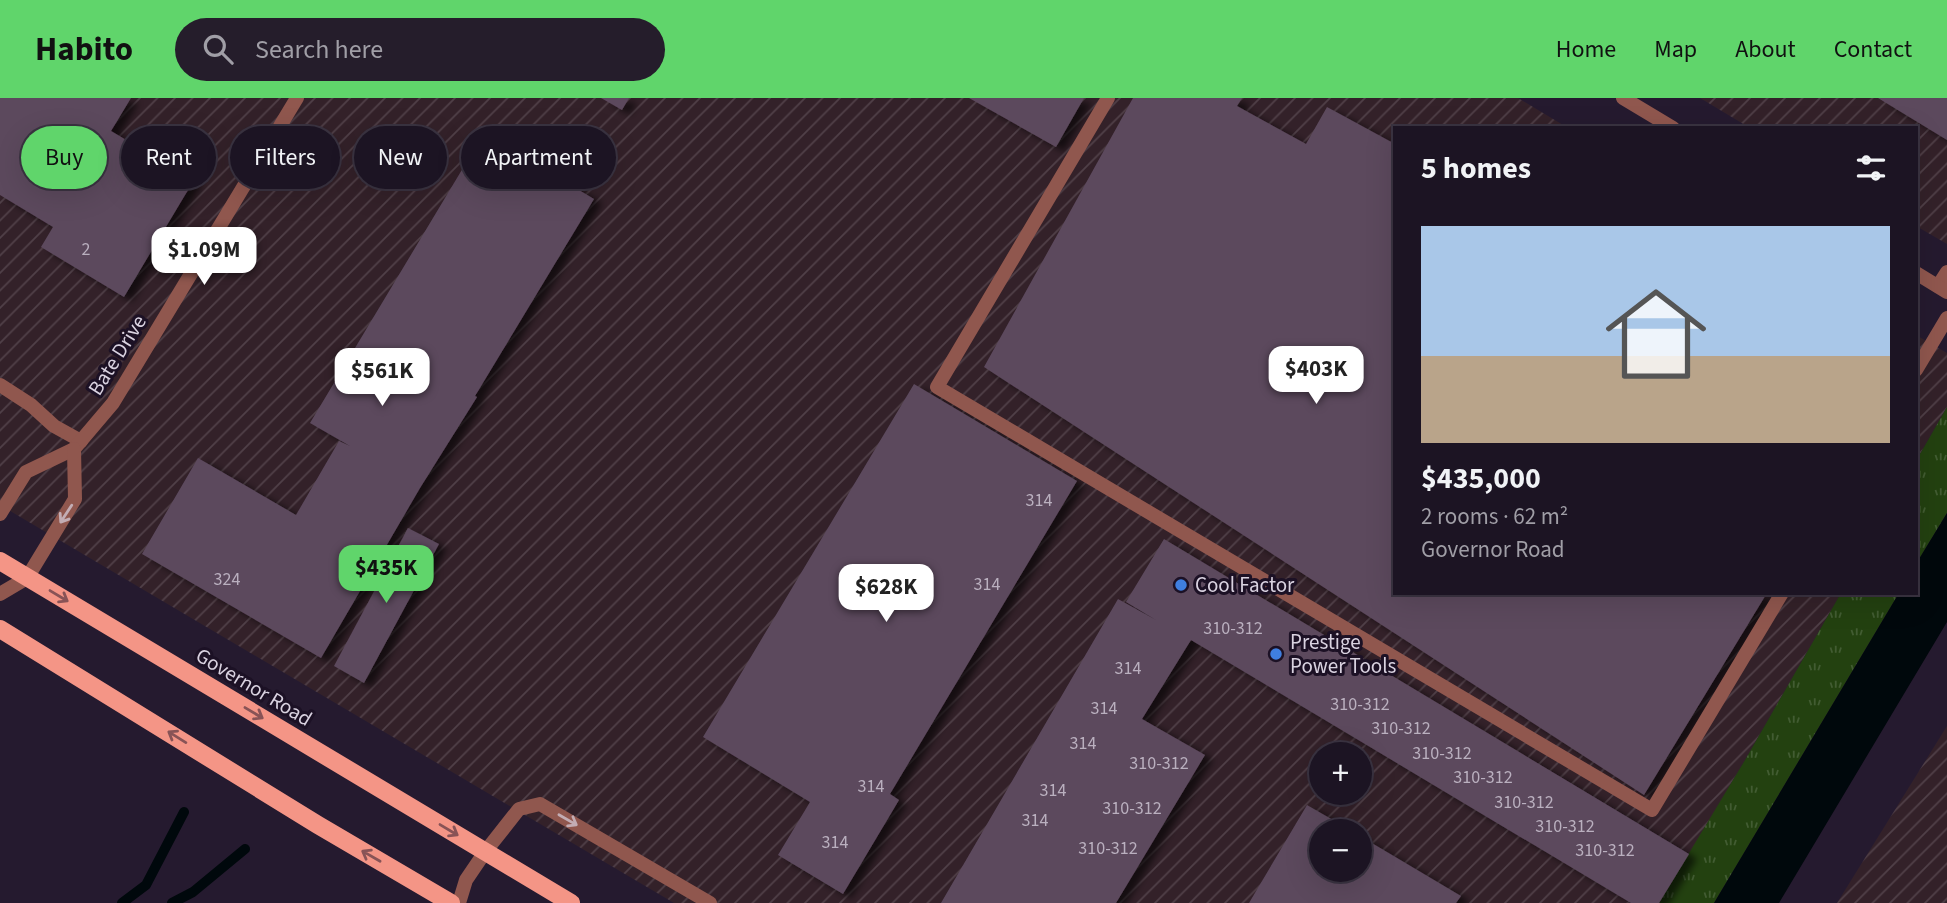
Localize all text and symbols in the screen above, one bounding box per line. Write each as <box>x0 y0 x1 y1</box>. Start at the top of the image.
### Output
search box <box>175 18 665 81</box>
text: Habito <box>35 26 133 73</box>
icon: search <box>199 30 237 68</box>
text: Search here <box>255 31 383 68</box>
text: Home <box>1556 32 1616 67</box>
text: Map <box>1654 32 1697 67</box>
text: About <box>1735 32 1796 67</box>
text: Contact <box>1834 32 1912 67</box>
chip: Buy <box>21 126 107 189</box>
chip: Rent <box>121 126 216 189</box>
chip: Filters <box>230 126 340 189</box>
chip: New <box>354 126 447 189</box>
chip: Apartment <box>461 126 616 189</box>
text: 5 homes <box>1421 147 1531 190</box>
icon: filters <box>1852 149 1890 187</box>
pin: $1.09M <box>147 228 261 287</box>
text: $1.09M <box>167 233 241 266</box>
house number: 2 <box>82 237 91 262</box>
icon: home <box>1593 271 1719 397</box>
street label: Bate Drive <box>81 309 153 401</box>
pin: $403K <box>1267 346 1365 406</box>
pin: $561K <box>333 348 431 408</box>
text: $403K <box>1285 352 1347 385</box>
text: $561K <box>351 354 413 387</box>
text: $435,000 <box>1421 457 1541 500</box>
house number: 314 <box>1026 488 1052 513</box>
text: 2 rooms · 62 m² <box>1421 500 1568 533</box>
one-way arrow <box>58 504 73 523</box>
text: Governor Road <box>1421 533 1565 566</box>
pin: $435K <box>337 546 435 605</box>
text: $435K <box>355 551 417 584</box>
pin: $628K <box>837 564 935 624</box>
house number: 324 <box>214 567 240 592</box>
text: $628K <box>855 570 917 603</box>
place label: Cool Factor <box>1195 570 1295 600</box>
house number: 314 <box>974 572 1000 597</box>
marker: Cool Factor <box>1173 577 1189 593</box>
one-way arrow <box>48 590 68 604</box>
house number: 310-312 <box>1203 616 1263 641</box>
place label: Prestige Power Tools <box>1290 627 1397 681</box>
street label: Governor Road <box>190 640 318 734</box>
marker: Prestige Power Tools <box>1268 646 1284 662</box>
house number: 314 <box>1115 656 1141 681</box>
house number: 310-312 <box>1330 692 1390 717</box>
house number: 314 <box>1091 696 1117 721</box>
one-way arrow <box>243 707 263 721</box>
house number: 310-312 <box>1371 716 1431 741</box>
one-way arrow <box>168 730 188 744</box>
house number: 314 <box>1070 731 1096 756</box>
house number: 310-312 <box>1412 741 1472 766</box>
map controls <box>1309 742 1372 882</box>
button: + <box>1309 742 1372 805</box>
house number: 310-312 <box>1129 751 1189 776</box>
house number: 310-312 <box>1453 765 1513 790</box>
house number: 314 <box>858 774 884 799</box>
house number: 314 <box>1040 778 1066 803</box>
house number: 310-312 <box>1494 790 1554 815</box>
house number: 310-312 <box>1102 796 1162 821</box>
house number: 314 <box>1022 808 1048 833</box>
one-way arrow <box>557 813 577 827</box>
house number: 310-312 <box>1535 814 1595 839</box>
button: − <box>1309 819 1372 882</box>
one-way arrow <box>439 823 459 837</box>
house number: 314 <box>822 830 848 855</box>
house number: 310-312 <box>1078 836 1138 861</box>
house number: 310-312 <box>1575 838 1635 863</box>
one-way arrow <box>362 849 382 863</box>

